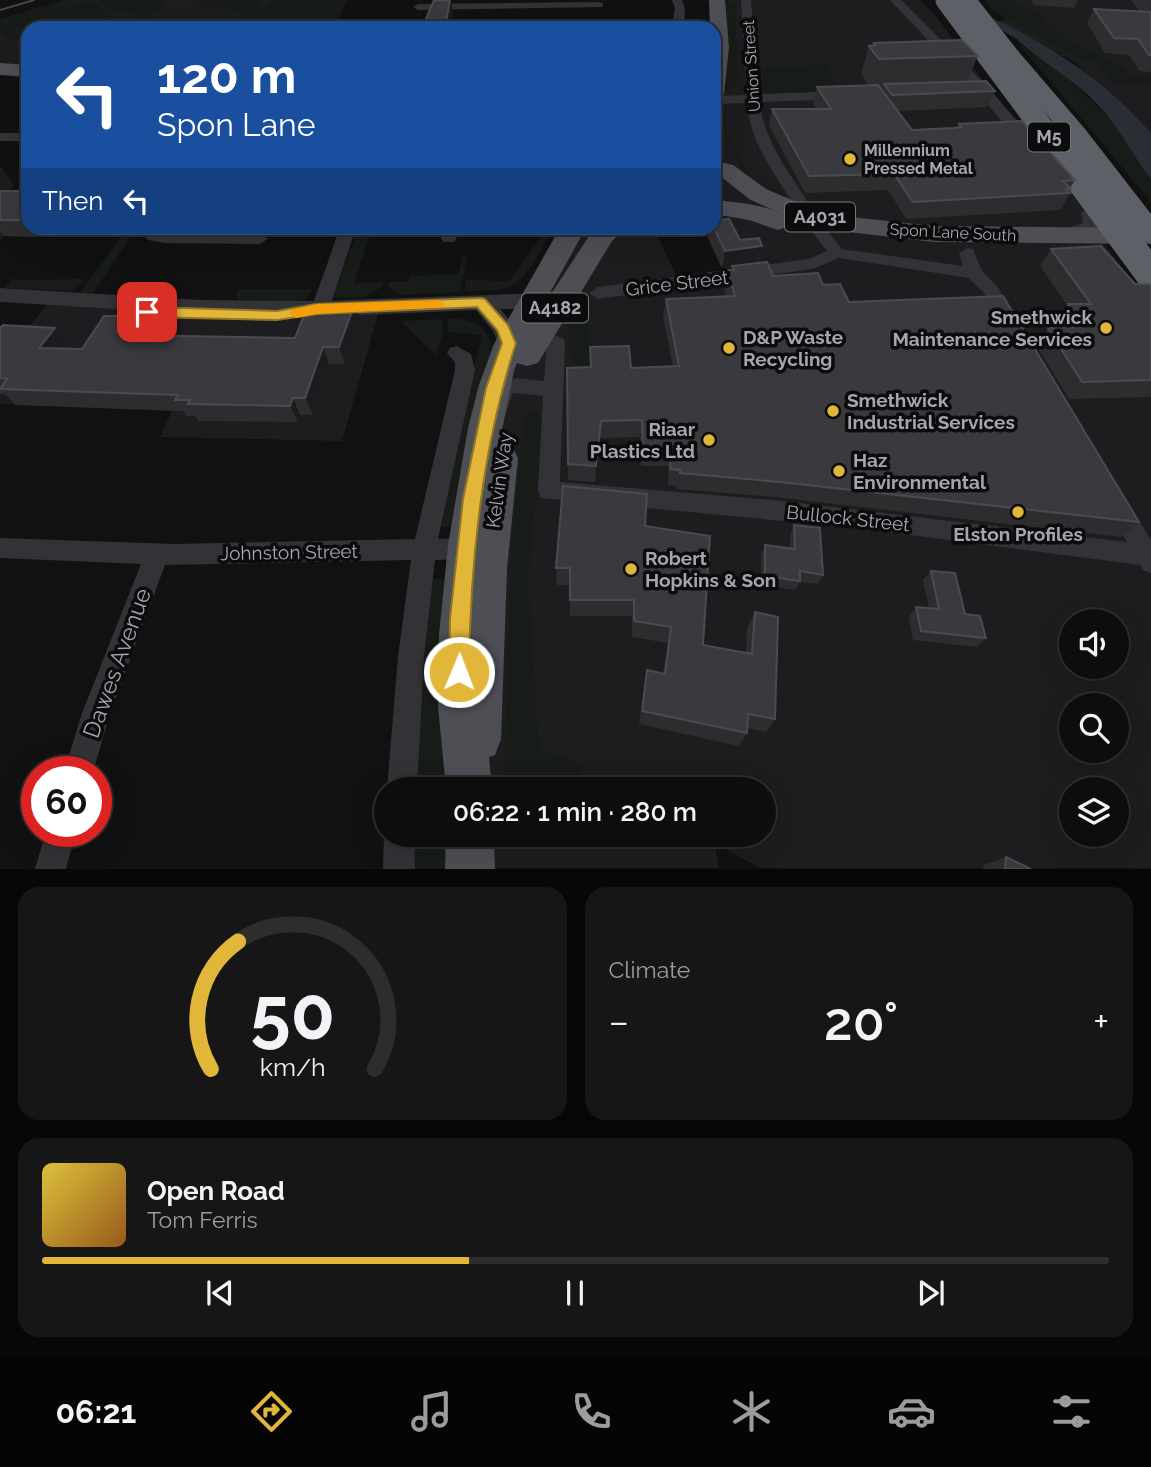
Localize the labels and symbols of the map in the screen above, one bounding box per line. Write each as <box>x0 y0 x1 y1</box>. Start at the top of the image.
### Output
street label: Union Street <box>739 19 764 113</box>
road number: M5 <box>1028 122 1070 152</box>
place label: Millennium Pressed Metal <box>864 141 974 178</box>
marker: Millennium Pressed Metal <box>842 151 858 167</box>
road number: A4031 <box>785 202 855 232</box>
street label: Spon Lane South <box>889 220 1017 245</box>
street label: Grice Street <box>624 266 730 300</box>
pin <box>117 282 177 342</box>
road number: A4182 <box>522 294 588 322</box>
place label: Smethwick Maintenance Services <box>892 306 1092 350</box>
marker: Smethwick Maintenance Services <box>1098 320 1114 336</box>
place label: D&P Waste Recycling <box>743 326 843 370</box>
marker: D&P Waste Recycling <box>721 340 737 356</box>
place label: Smethwick Industrial Services <box>847 389 1015 433</box>
marker: Smethwick Industrial Services <box>825 403 841 419</box>
place label: Riaar Plastics Ltd <box>590 418 696 462</box>
street label: Kelvin Way <box>481 431 517 529</box>
marker: Riaar Plastics Ltd <box>701 432 717 448</box>
place label: Haz Environmental <box>853 449 987 493</box>
marker: Haz Environmental <box>831 463 847 479</box>
street label: Bullock Street <box>785 501 911 535</box>
marker: Elston Profiles <box>1010 504 1026 520</box>
place label: Elston Profiles <box>953 523 1083 545</box>
street label: Johnston Street <box>220 540 359 564</box>
place label: Robert Hopkins & Son <box>645 547 776 591</box>
marker: Robert Hopkins & Son <box>623 561 639 577</box>
street label: Dawes Avenue <box>77 584 156 741</box>
position arrow <box>422 635 496 709</box>
speed limit sign: 60 <box>21 756 112 847</box>

